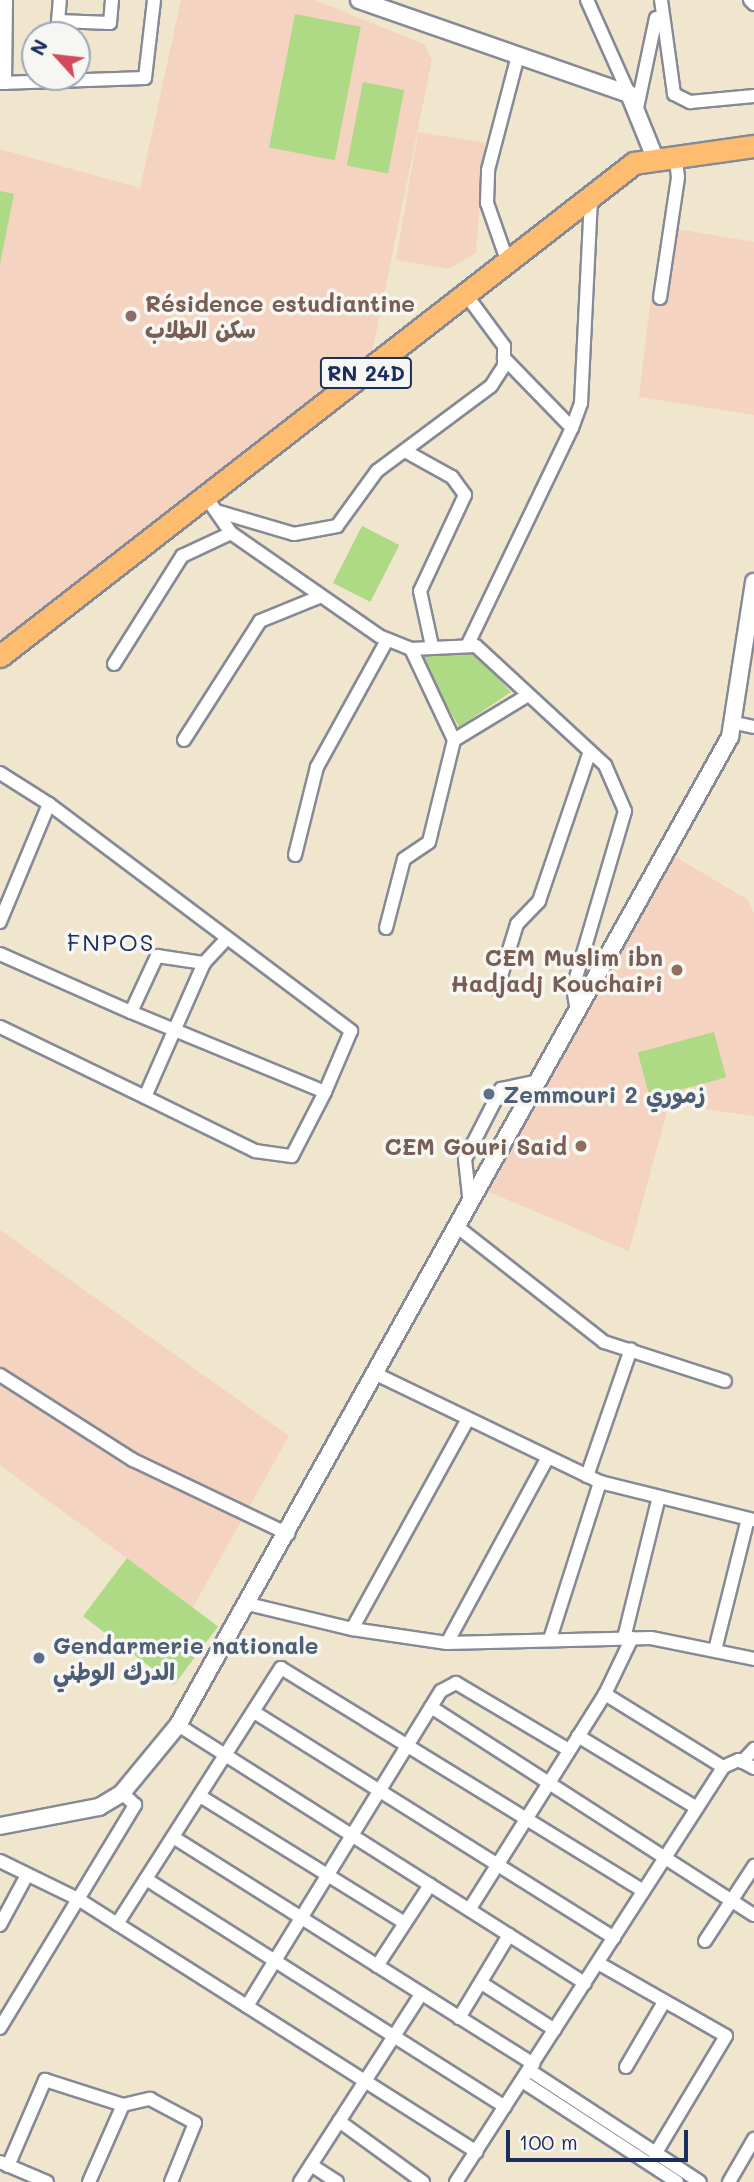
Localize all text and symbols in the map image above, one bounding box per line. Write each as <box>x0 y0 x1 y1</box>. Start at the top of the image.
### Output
north arrow <box>21 21 91 91</box>
text: N <box>24 35 53 59</box>
place label: Résidence estudiantine سكن الطلاب <box>145 289 415 343</box>
marker: Résidence estudiantine سكن الطلاب <box>123 308 139 324</box>
road number: RN 24D <box>319 356 413 390</box>
district label: FNPOS <box>67 928 155 956</box>
place label: CEM Muslim ibn Hadjadj Kouchairi <box>451 943 663 997</box>
marker: CEM Muslim ibn Hadjadj Kouchairi <box>669 962 685 978</box>
place label: Zemmouri 2 زموري <box>503 1080 705 1108</box>
marker: Zemmouri 2 زموري <box>481 1086 497 1102</box>
place label: CEM Gouri Said <box>385 1132 567 1160</box>
marker: CEM Gouri Said <box>573 1138 589 1154</box>
place label: Gendarmerie nationale الدرك الوطني <box>53 1631 319 1685</box>
marker: Gendarmerie nationale الدرك الوطني <box>31 1650 47 1666</box>
scale bar <box>509 2116 691 2160</box>
text: 100 m <box>519 2128 578 2155</box>

